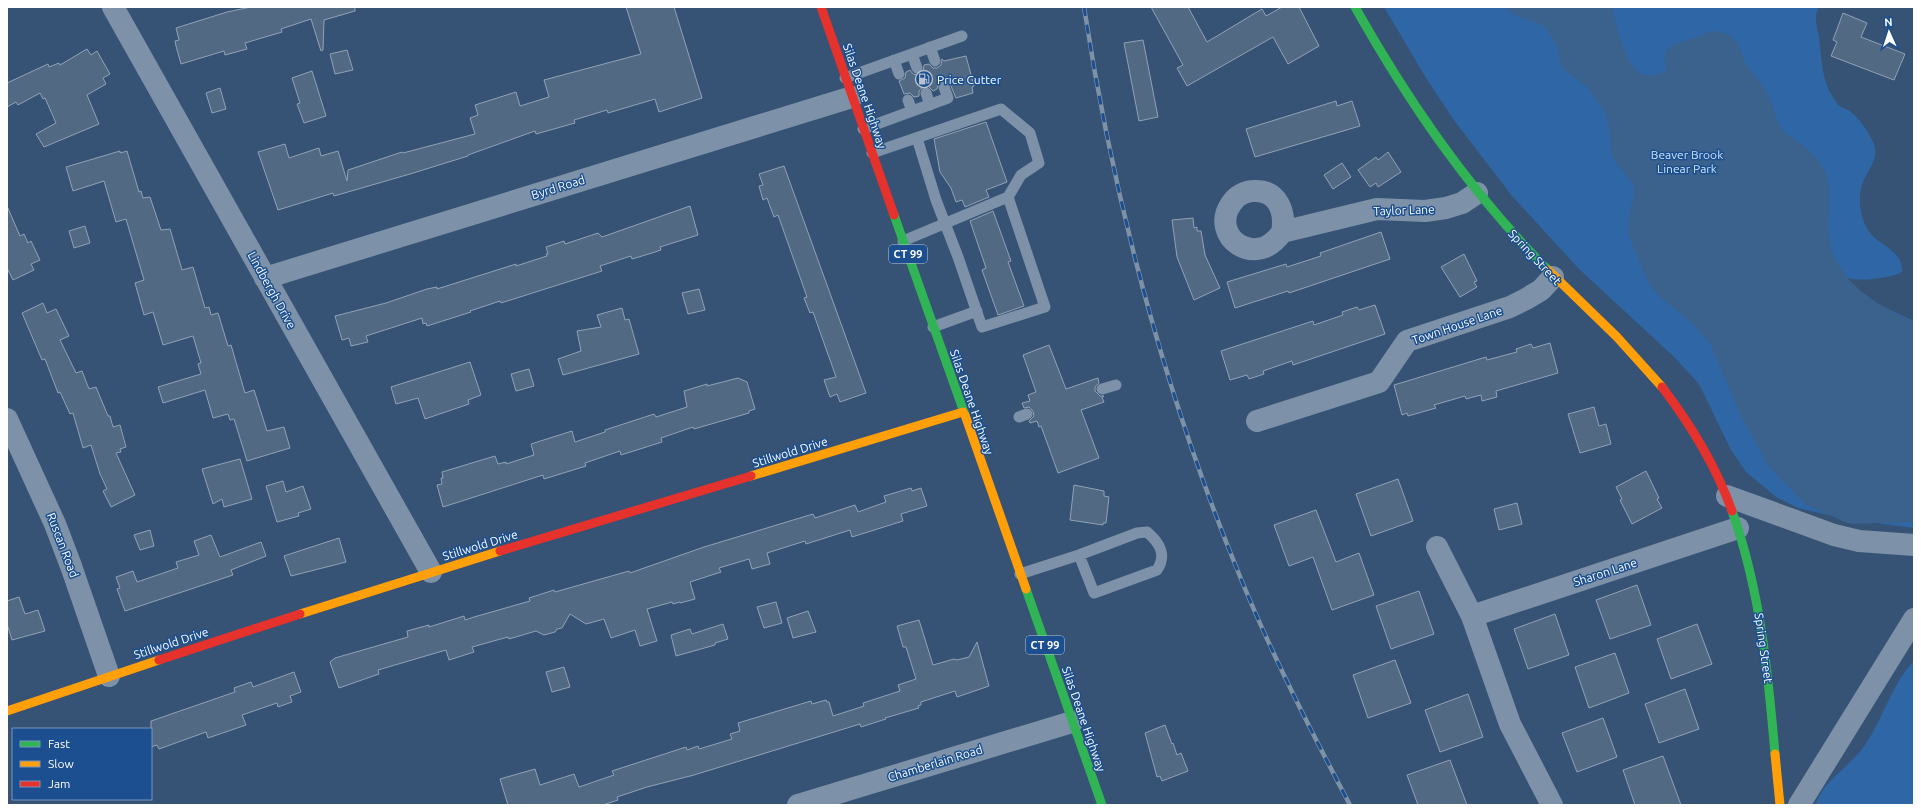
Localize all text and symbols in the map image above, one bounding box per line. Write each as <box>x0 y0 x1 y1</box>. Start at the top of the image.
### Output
north arrow <box>1869 12 1909 52</box>
text: N <box>1884 16 1893 28</box>
street label: Silas Deane Highway <box>841 42 889 150</box>
fuel station icon: Price Cutter <box>914 69 934 89</box>
place label: Price Cutter <box>937 73 1002 86</box>
park label: Beaver Brook Linear Park <box>1651 148 1723 175</box>
street label: Byrd Road <box>530 173 586 201</box>
street label: Taylor Lane <box>1373 202 1435 218</box>
street label: Spring Street <box>1506 227 1564 288</box>
road number: CT 99 <box>889 245 927 263</box>
street label: Lindbergh Drive <box>245 249 299 331</box>
street label: Town House Lane <box>1410 303 1504 347</box>
street label: Silas Deane Highway <box>948 348 996 456</box>
street label: Stillwold Drive <box>751 434 829 470</box>
street label: Ruscan Road <box>45 511 81 579</box>
street label: Stillwold Drive <box>441 527 519 563</box>
street label: Sharon Lane <box>1571 556 1639 588</box>
street label: Spring Street <box>1753 612 1775 684</box>
street label: Stillwold Drive <box>132 625 210 661</box>
road number: CT 99 <box>1026 636 1064 654</box>
street label: Silas Deane Highway <box>1060 665 1108 773</box>
legend <box>12 728 152 800</box>
text: Fast <box>48 737 70 750</box>
street label: Chamberlain Road <box>886 742 984 784</box>
text: Slow <box>48 757 74 770</box>
text: Jam <box>48 777 70 790</box>

